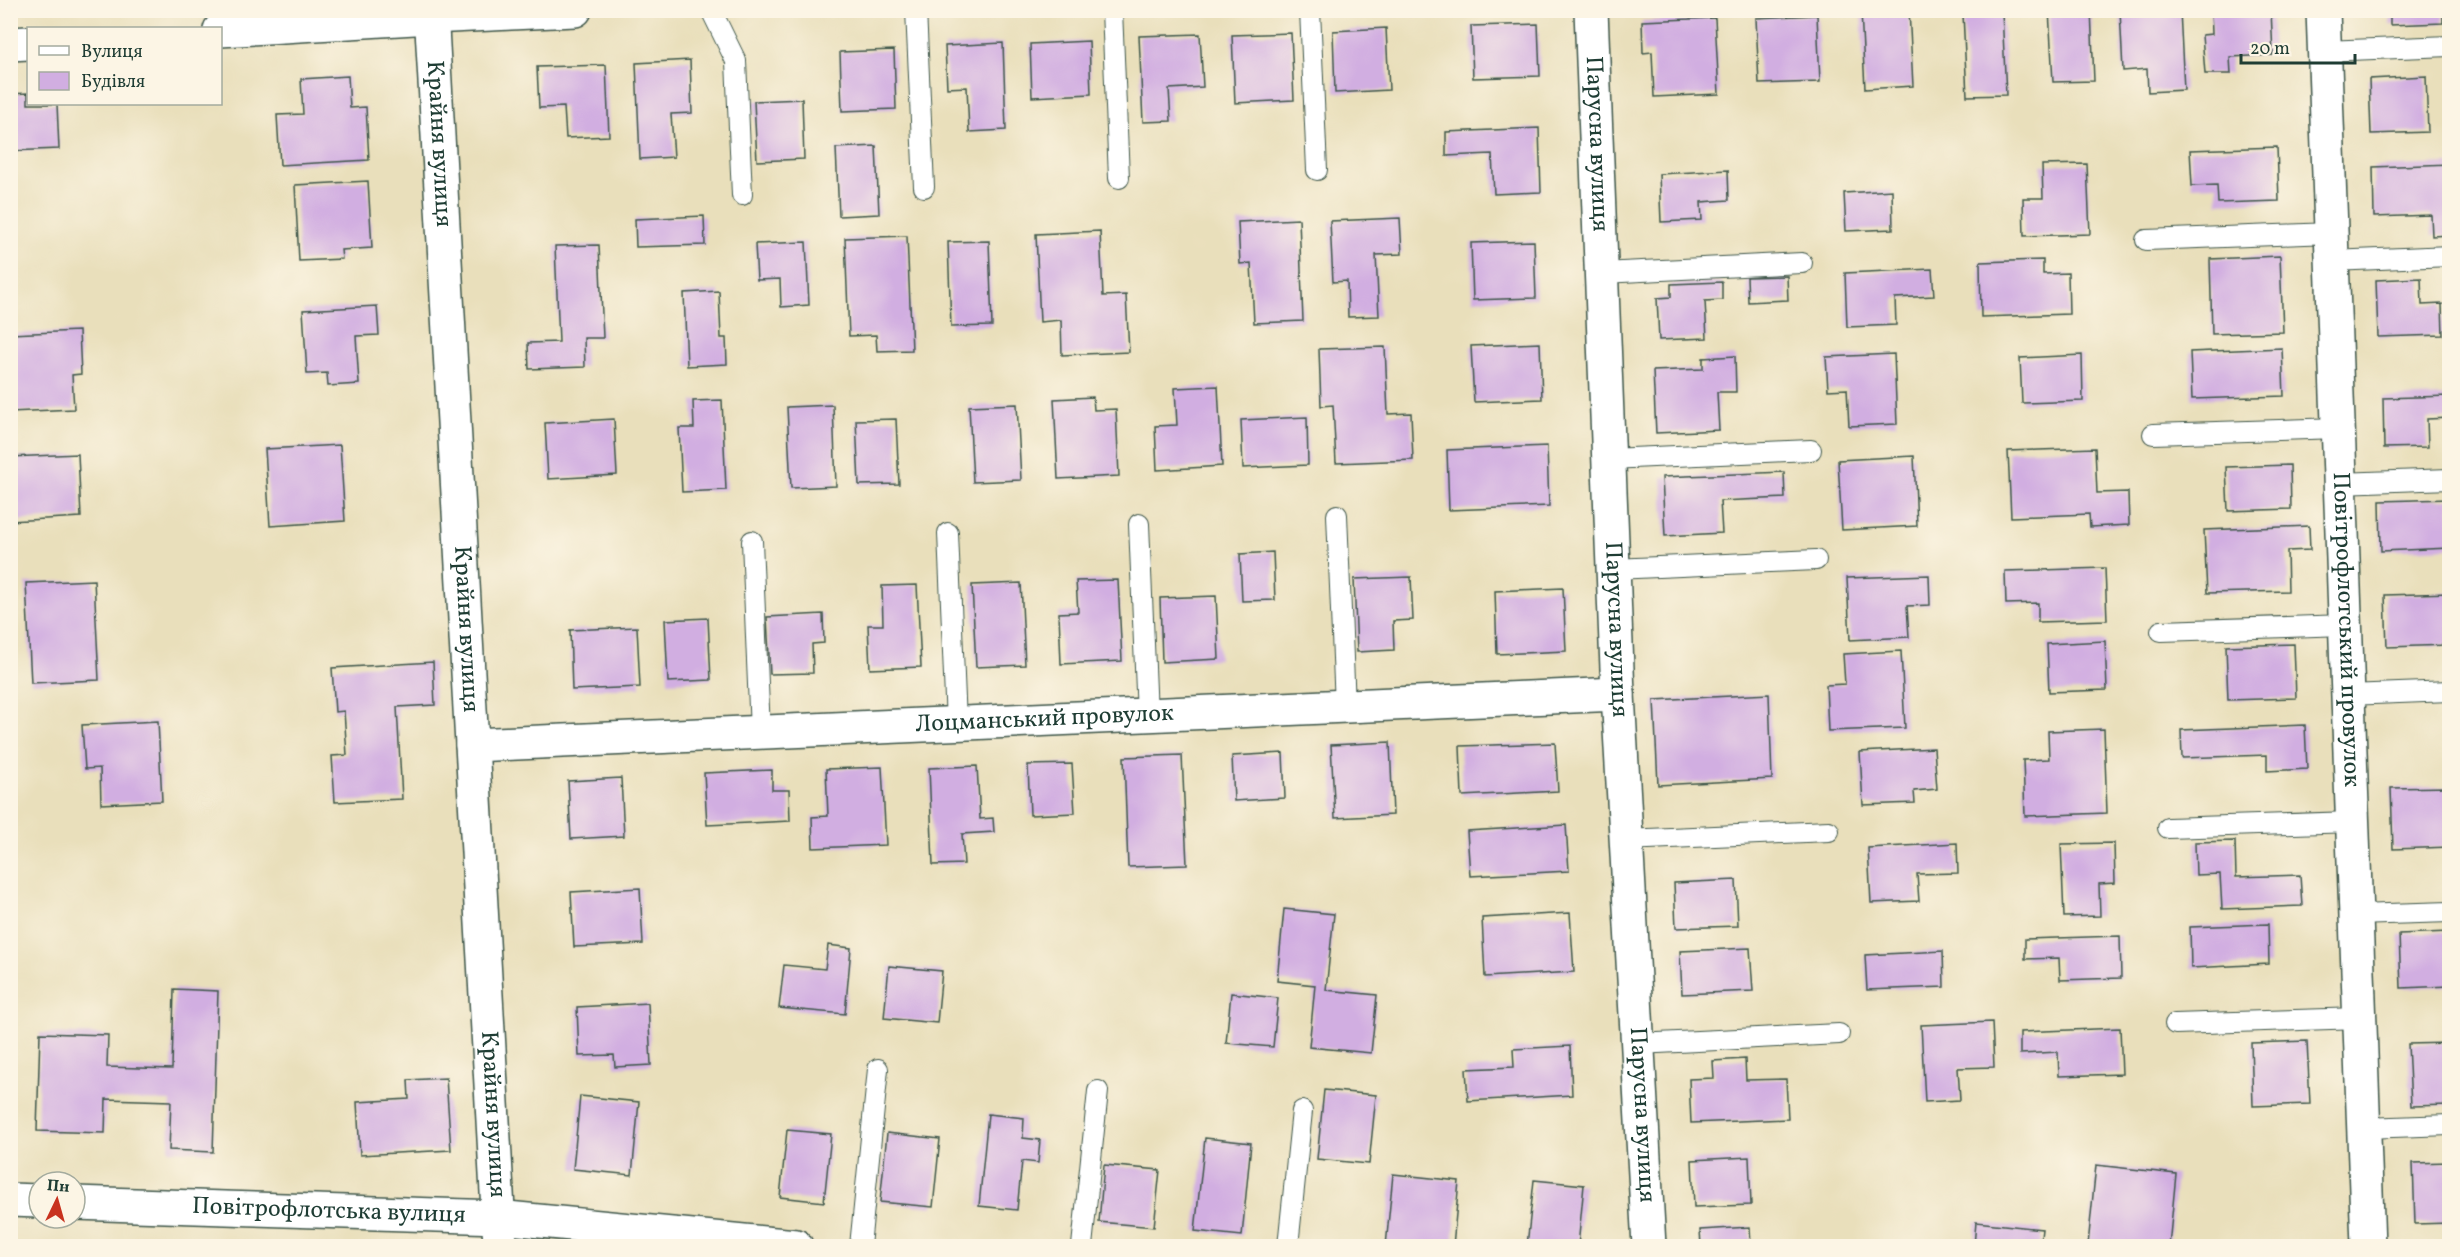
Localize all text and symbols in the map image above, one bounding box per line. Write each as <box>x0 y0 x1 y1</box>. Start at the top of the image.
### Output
legend <box>27 27 222 105</box>
scale bar <box>2241 27 2355 65</box>
text: 20 m <box>2250 37 2290 62</box>
text: Вулиця <box>81 40 143 65</box>
street label: Парусна вулиця <box>1576 55 1617 233</box>
street label: Крайня вулиця <box>417 59 460 228</box>
text: Будівля <box>81 70 145 95</box>
street label: Повітрофлотський провулок <box>2323 471 2368 788</box>
street label: Парусна вулиця <box>1595 541 1636 718</box>
street label: Крайня вулиця <box>444 545 487 713</box>
street label: Лоцманський провулок <box>914 697 1175 742</box>
street label: Парусна вулиця <box>1620 1026 1664 1204</box>
street label: Крайня вулиця <box>471 1030 514 1199</box>
north arrow <box>27 1170 87 1230</box>
text: Пн <box>46 1175 70 1199</box>
street label: Повітрофлотська вулиця <box>191 1190 466 1233</box>

